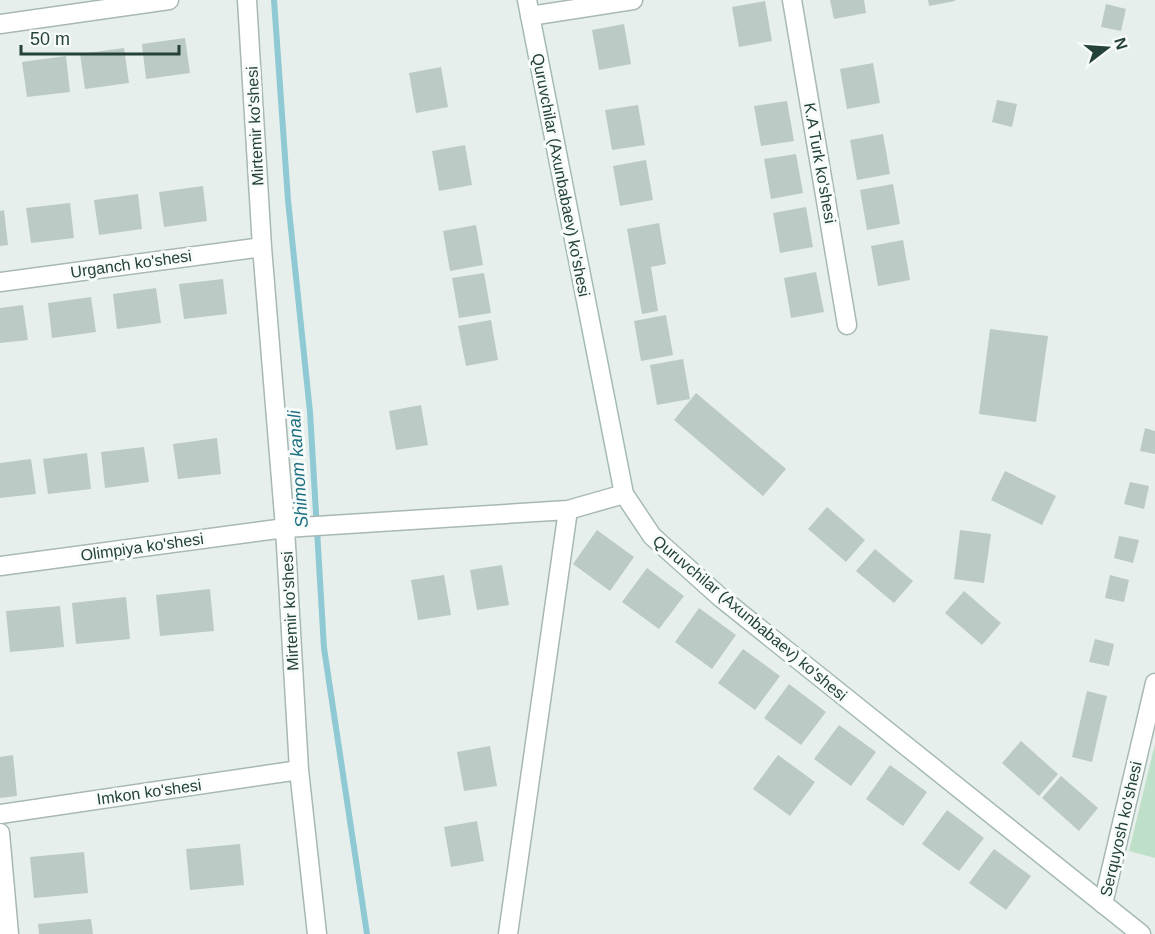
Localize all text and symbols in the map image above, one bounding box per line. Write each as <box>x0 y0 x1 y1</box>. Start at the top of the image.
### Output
scale bar <box>21 18 178 56</box>
north arrow <box>1077 18 1137 78</box>
text: 50 m <box>30 29 70 49</box>
text: N <box>1111 36 1131 52</box>
street label: Quruvchilar (Axunbabaev) ko'shesi <box>529 52 593 298</box>
street label: Mirtemir ko'shesi <box>243 66 267 186</box>
street label: K.A Turk ko'shesi <box>801 101 839 225</box>
street label: Urganch ko'shesi <box>69 247 193 281</box>
water label: Shimom kanali <box>284 408 312 529</box>
street label: Olimpiya ko'shesi <box>79 530 205 564</box>
street label: Quruvchilar (Axunbabaev) ko'shesi <box>650 532 850 704</box>
street label: Mirtemir ko'shesi <box>278 551 302 671</box>
street label: Serquyosh ko'shesi <box>1097 760 1145 898</box>
street label: Imkon ko'shesi <box>96 776 202 808</box>

